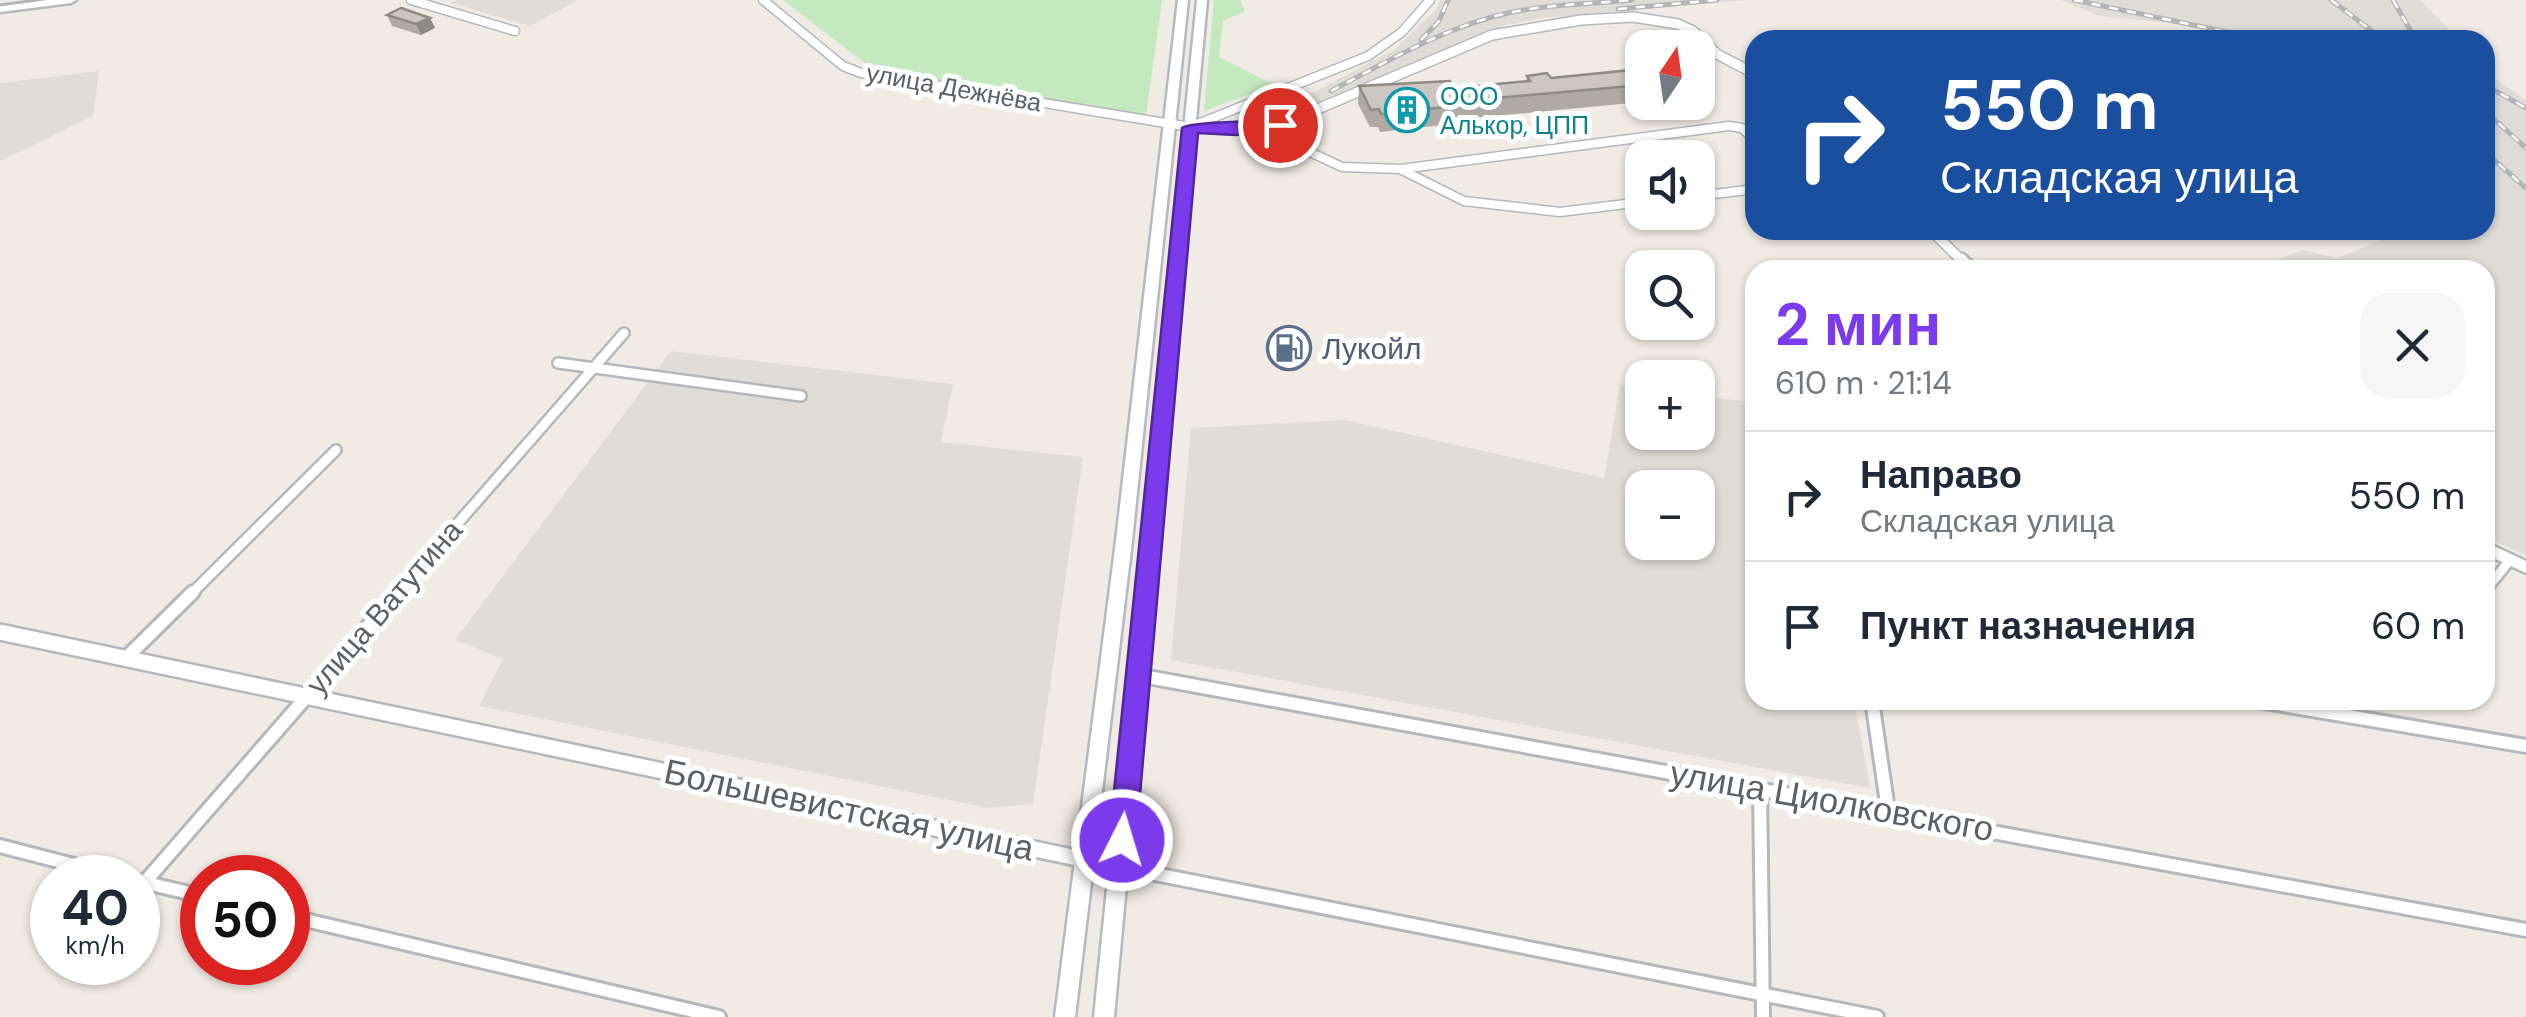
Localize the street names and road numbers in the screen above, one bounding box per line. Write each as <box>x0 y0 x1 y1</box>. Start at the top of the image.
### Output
street label: улица Дежнёва <box>864 56 1044 120</box>
street label: улица Ватутина <box>297 511 471 703</box>
street label: Большевистская улица <box>660 748 1039 872</box>
street label: улица Циолковского <box>1667 750 1997 852</box>

